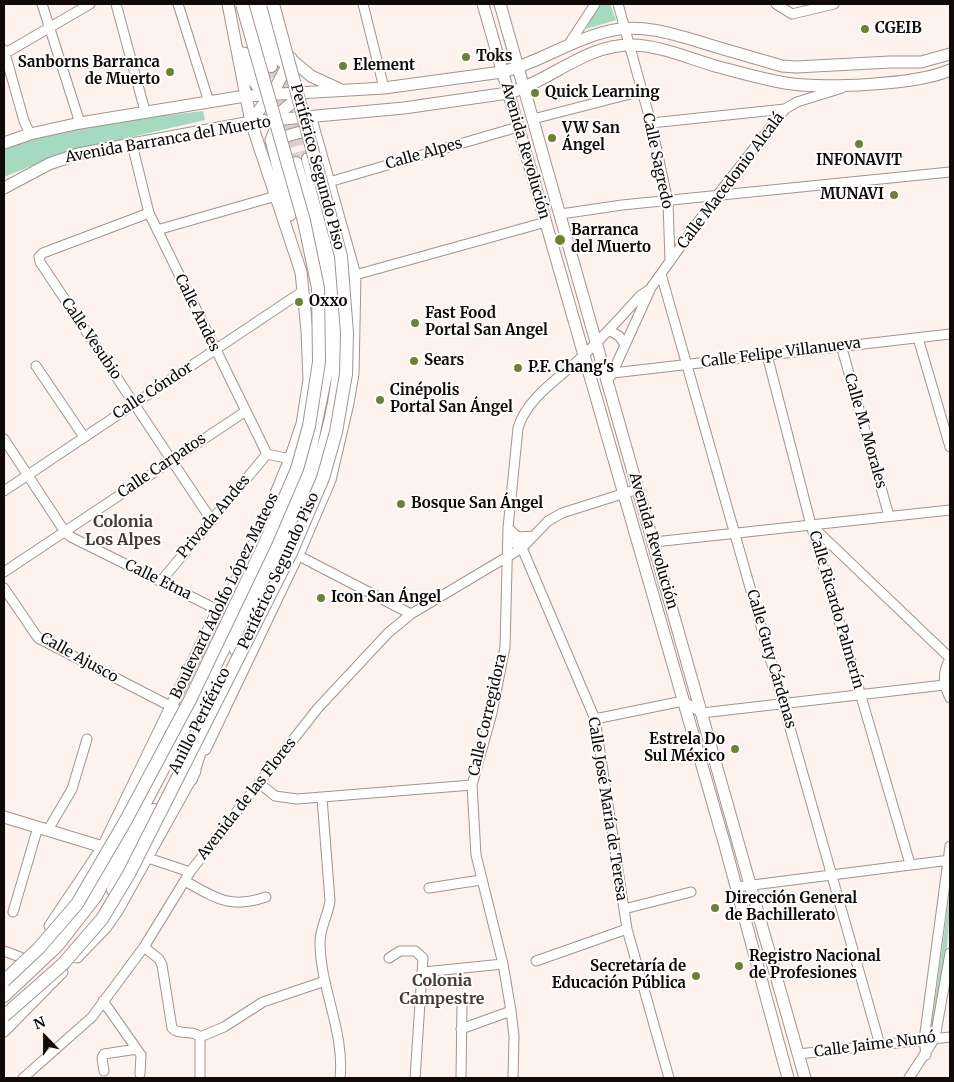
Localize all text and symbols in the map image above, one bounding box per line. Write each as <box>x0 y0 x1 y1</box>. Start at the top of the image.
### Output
place label: CGEIB <box>875 20 922 38</box>
marker: CGEIB <box>859 23 871 35</box>
place label: Toks <box>476 48 513 66</box>
marker: Toks <box>460 51 472 63</box>
place label: Sanborns Barranca de Muerto <box>18 54 160 89</box>
place label: Element <box>353 57 415 75</box>
marker: Element <box>337 60 349 72</box>
marker: Sanborns Barranca de Muerto <box>164 66 176 78</box>
street label: Avenida Revolución <box>497 81 553 221</box>
street label: Periférico Segundo Piso <box>286 82 348 252</box>
place label: Quick Learning <box>545 84 660 102</box>
marker: Quick Learning <box>529 87 541 99</box>
street label: Calle Macedonio Alcalá <box>674 109 788 253</box>
street label: Calle Sagredo <box>638 111 676 211</box>
street label: Avenida Barranca del Muerto <box>64 113 272 167</box>
place label: VW San Ángel <box>562 120 620 155</box>
marker: VW San Ángel <box>546 132 558 144</box>
street label: Calle Alpes <box>384 134 464 174</box>
marker: INFONAVIT <box>853 138 865 150</box>
place label: INFONAVIT <box>816 152 902 170</box>
place label: MUNAVI <box>820 186 884 204</box>
marker: MUNAVI <box>888 189 900 201</box>
place label: Barranca del Muerto <box>571 222 651 257</box>
marker: Barranca del Muerto <box>553 233 567 247</box>
street label: Calle Andes <box>171 271 223 355</box>
place label: Oxxo <box>309 293 348 311</box>
street label: Calle Vesubio <box>57 295 125 383</box>
marker: Oxxo <box>293 296 305 308</box>
place label: Fast Food Portal San Angel <box>425 305 548 340</box>
marker: Fast Food Portal San Angel <box>409 317 421 329</box>
street label: Calle Felipe Villanueva <box>700 334 862 372</box>
place label: Sears <box>424 352 464 370</box>
marker: Sears <box>408 355 420 367</box>
street label: Calle Cóndor <box>110 359 196 423</box>
place label: P.F. Chang's <box>528 359 614 377</box>
marker: P.F. Chang's <box>512 362 524 374</box>
street label: Calle M. Morales <box>840 371 890 491</box>
place label: Cinépolis Portal San Ángel <box>390 382 513 417</box>
marker: Cinépolis Portal San Ángel <box>374 394 386 406</box>
street label: Calle Carpatos <box>114 430 210 502</box>
street label: Avenida Revolución <box>625 471 681 611</box>
street label: Privada Andes <box>174 472 254 562</box>
street label: Boulevard Adolfo López Mateos <box>167 490 283 702</box>
street label: Periférico Segundo Piso <box>235 490 323 652</box>
place label: Bosque San Ángel <box>411 495 543 513</box>
marker: Bosque San Ángel <box>395 498 407 510</box>
district label: Colonia Los Alpes <box>85 512 161 550</box>
street label: Calle Ricardo Palmerín <box>805 529 867 691</box>
street label: Calle Etna <box>122 556 194 604</box>
street label: Calle Guty Cárdenas <box>743 587 799 731</box>
place label: Icon San Ángel <box>331 589 441 607</box>
marker: Icon San Ángel <box>315 592 327 604</box>
street label: Calle Ajusco <box>37 629 121 687</box>
street label: Calle Corregidora <box>465 652 511 778</box>
street label: Anillo Periférico <box>165 665 235 777</box>
street label: Calle José María de Teresa <box>584 716 630 902</box>
place label: Estrela Do Sul México <box>644 731 725 766</box>
street label: Avenida de las Flores <box>194 734 300 864</box>
marker: Estrela Do Sul México <box>729 743 741 755</box>
place label: Dirección General de Bachillerato <box>725 890 857 925</box>
marker: Dirección General de Bachillerato <box>709 902 721 914</box>
place label: Registro Nacional de Profesiones <box>749 948 881 983</box>
place label: Secretaría de Educación Pública <box>552 958 686 993</box>
marker: Registro Nacional de Profesiones <box>733 960 745 972</box>
marker: Secretaría de Educación Pública <box>690 970 702 982</box>
district label: Colonia Campestre <box>399 971 485 1009</box>
north arrow <box>20 1012 70 1062</box>
text: N <box>31 1013 48 1034</box>
street label: Calle Jaime Nunó <box>813 1029 937 1061</box>

